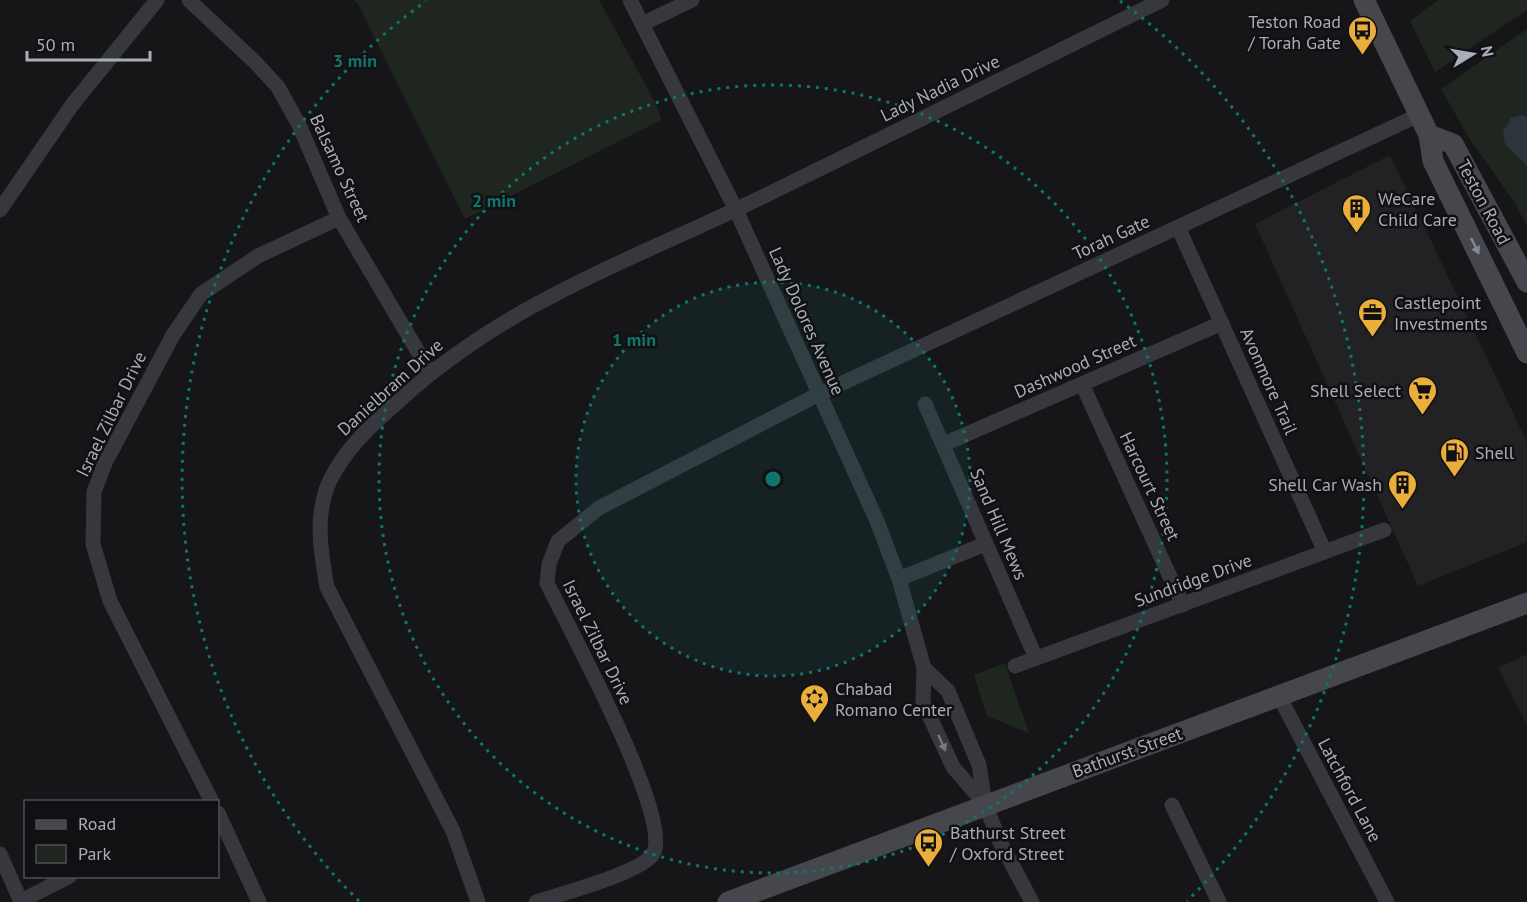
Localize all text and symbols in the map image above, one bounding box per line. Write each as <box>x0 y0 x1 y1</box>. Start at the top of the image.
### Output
place label: Teston Road / Torah Gate <box>1247 10 1341 54</box>
bus stop icon: Teston Road / Torah Gate <box>1346 15 1378 57</box>
scale bar <box>27 24 150 62</box>
north arrow <box>1443 24 1503 84</box>
text: 50 m <box>36 33 75 56</box>
text: N <box>1477 44 1499 58</box>
text: 3 min <box>333 49 377 72</box>
street label: Lady Nadia Drive <box>877 49 1003 127</box>
street label: Balsamo Street <box>305 110 375 226</box>
street label: Teston Road <box>1452 156 1516 248</box>
place label: WeCare Child Care <box>1378 187 1457 231</box>
text: 2 min <box>472 189 516 212</box>
building icon: WeCare Child Care <box>1341 192 1373 234</box>
street label: Torah Gate <box>1069 209 1153 265</box>
one-way arrow <box>1470 238 1479 255</box>
street label: Lady Dolores Avenue <box>764 243 850 399</box>
place label: Castlepoint Investments <box>1394 291 1488 335</box>
office icon: Castlepoint Investments <box>1357 296 1389 338</box>
street label: Avonmore Trail <box>1235 324 1303 439</box>
text: 1 min <box>612 328 656 351</box>
street label: Dashwood Street <box>1011 329 1139 403</box>
street label: Danielbram Drive <box>332 334 448 440</box>
street label: Israel Zilbar Drive <box>71 348 151 480</box>
supermarket icon: Shell Select <box>1406 374 1438 416</box>
place label: Shell Select <box>1310 379 1401 402</box>
street label: Harcourt Street <box>1115 428 1185 544</box>
fuel station icon: Shell <box>1438 436 1470 478</box>
place label: Shell <box>1475 441 1515 464</box>
street label: Sand Hill Mews <box>965 465 1033 583</box>
building icon: Shell Car Wash <box>1387 468 1419 510</box>
centre of rings <box>763 469 783 489</box>
place label: Shell Car Wash <box>1268 473 1382 496</box>
street label: Sundridge Drive <box>1131 548 1255 612</box>
street label: Israel Zilbar Drive <box>558 576 638 708</box>
place label: Chabad Romano Center <box>835 677 952 721</box>
synagogue icon: Chabad Romano Center <box>798 682 830 724</box>
street label: Bathurst Street <box>1069 721 1185 783</box>
street label: Latchford Lane <box>1313 734 1387 846</box>
one-way arrow <box>937 735 947 753</box>
legend <box>24 800 219 878</box>
text: Road <box>78 812 116 835</box>
place label: Bathurst Street / Oxford Street <box>949 821 1066 865</box>
bus stop icon: Bathurst Street / Oxford Street <box>913 826 945 868</box>
text: Park <box>78 842 111 865</box>

